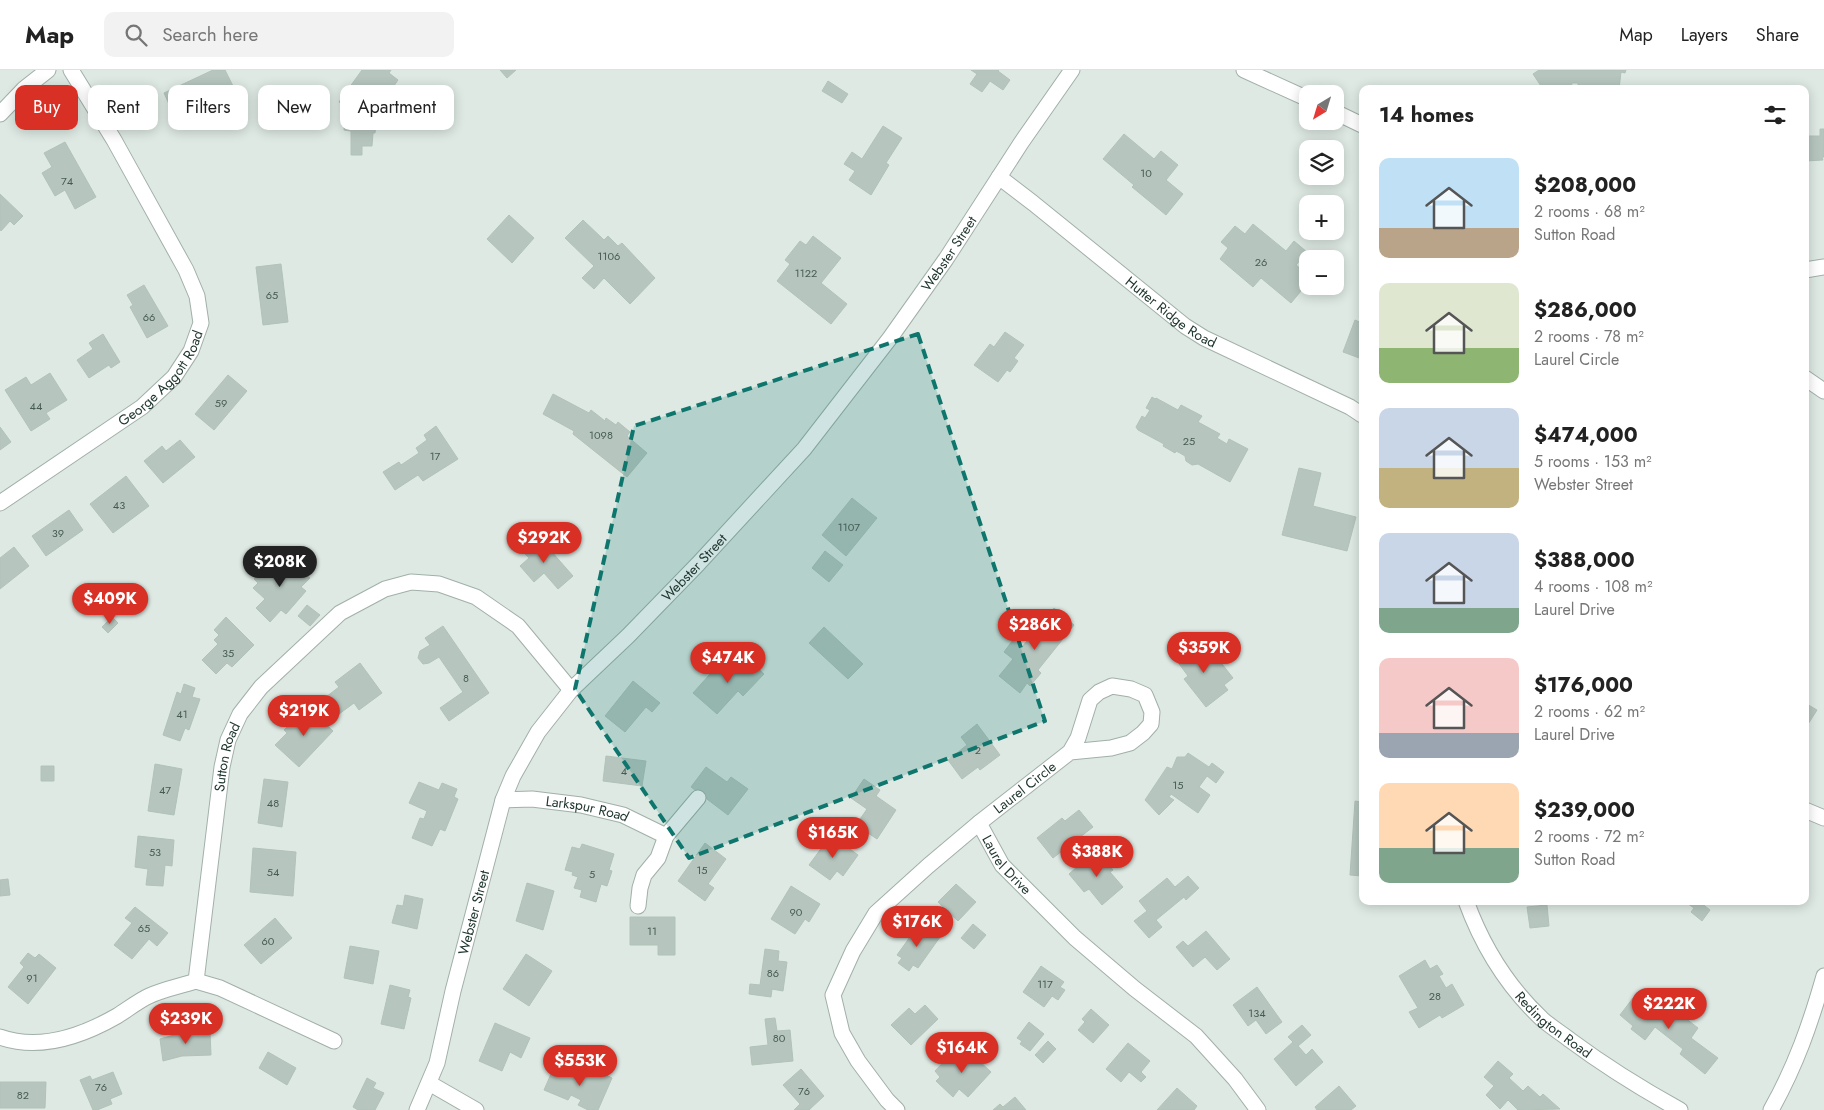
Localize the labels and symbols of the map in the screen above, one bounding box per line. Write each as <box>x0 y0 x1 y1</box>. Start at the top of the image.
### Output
north arrow <box>1299 85 1344 130</box>
house number: 10 <box>1140 165 1152 181</box>
house number: 74 <box>61 173 74 189</box>
street label: Webster Street <box>916 212 982 295</box>
house number: 1106 <box>598 248 620 264</box>
house number: 26 <box>1255 254 1267 270</box>
house number: 1122 <box>795 265 817 281</box>
street label: Hutter Ridge Road <box>1121 272 1220 353</box>
house number: 65 <box>266 287 278 303</box>
house number: 66 <box>143 309 155 325</box>
street label: George Aggott Road <box>114 327 208 431</box>
house number: 59 <box>215 395 227 411</box>
house number: 44 <box>30 398 43 414</box>
house number: 1098 <box>589 427 613 443</box>
house number: 25 <box>1183 433 1195 449</box>
house number: 17 <box>430 448 441 464</box>
house number: 43 <box>113 497 125 513</box>
house number: 1107 <box>838 519 860 535</box>
pin: $292K <box>509 522 579 564</box>
house number: 39 <box>52 525 64 541</box>
street label: Webster Street <box>657 529 732 606</box>
pin: $208K <box>245 546 315 588</box>
pin: $409K <box>75 582 145 625</box>
pin: $286K <box>1000 608 1070 651</box>
pin: $359K <box>1169 632 1239 674</box>
pin: $474K <box>693 642 763 684</box>
house number: 35 <box>222 645 234 661</box>
house number: 8 <box>463 670 469 686</box>
pin: $219K <box>269 694 339 737</box>
house number: 41 <box>176 706 188 722</box>
street label: Sutton Road <box>209 719 245 793</box>
house number: 2 <box>975 742 981 758</box>
street label: Laurel Circle <box>989 756 1060 818</box>
house number: 4 <box>621 763 628 779</box>
house number: 15 <box>1172 777 1184 793</box>
house number: 47 <box>159 782 171 798</box>
street label: Larkspur Road <box>545 791 632 826</box>
house number: 48 <box>267 795 279 811</box>
pin: $165K <box>798 816 868 859</box>
street label: Laurel Drive <box>977 831 1036 899</box>
pin: $388K <box>1062 836 1132 878</box>
house number: 53 <box>149 844 161 860</box>
house number: 15 <box>696 862 708 878</box>
house number: 54 <box>267 864 280 880</box>
house number: 5 <box>589 866 595 882</box>
street label: Webster Street <box>453 867 494 957</box>
house number: 90 <box>790 904 803 920</box>
pin: $176K <box>882 906 952 948</box>
house number: 65 <box>138 920 150 936</box>
house number: 11 <box>647 923 657 939</box>
house number: 60 <box>262 933 275 949</box>
house number: 86 <box>767 965 779 981</box>
house number: 91 <box>26 970 38 986</box>
house number: 117 <box>1037 976 1053 992</box>
street label: Redington Road <box>1510 987 1596 1063</box>
house number: 28 <box>1429 988 1441 1004</box>
pin: $222K <box>1634 988 1704 1030</box>
pin: $239K <box>151 1002 221 1045</box>
house number: 134 <box>1248 1005 1266 1021</box>
house number: 80 <box>773 1030 786 1046</box>
pin: $164K <box>927 1032 997 1074</box>
pin: $553K <box>545 1044 615 1087</box>
house number: 76 <box>95 1079 107 1095</box>
house number: 76 <box>798 1083 810 1099</box>
house number: 82 <box>17 1087 29 1103</box>

